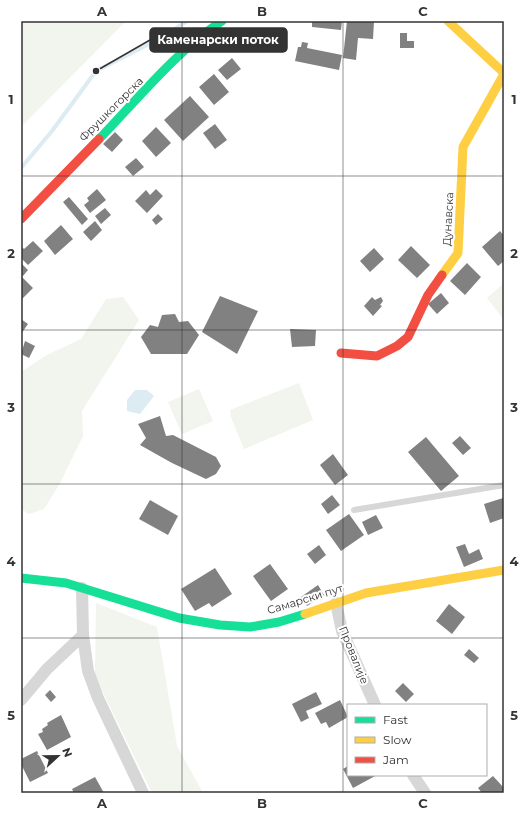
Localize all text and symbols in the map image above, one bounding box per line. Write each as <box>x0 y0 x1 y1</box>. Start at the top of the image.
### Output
text: A <box>96 3 108 19</box>
text: B <box>257 3 267 19</box>
text: C <box>418 3 428 19</box>
callout: Каменарски поток <box>150 28 287 52</box>
text: Каменарски поток <box>157 32 279 47</box>
street label: Фрушкогорска <box>76 74 146 144</box>
text: 1 <box>8 91 14 107</box>
text: 1 <box>511 91 517 107</box>
street label: Дунавска <box>440 192 456 246</box>
text: 2 <box>7 245 15 261</box>
text: 2 <box>510 245 518 261</box>
text: 3 <box>6 399 15 415</box>
text: 3 <box>509 399 518 415</box>
text: 4 <box>7 553 16 569</box>
text: 4 <box>510 553 519 569</box>
street label: Самарски пут <box>265 581 345 617</box>
street label: Провалије <box>336 624 372 686</box>
legend <box>347 704 487 776</box>
text: 5 <box>7 707 15 723</box>
text: 5 <box>510 707 518 723</box>
text: Fast <box>383 712 408 727</box>
text: Slow <box>383 732 412 747</box>
north arrow <box>38 736 78 776</box>
text: N <box>59 746 75 759</box>
text: Jam <box>382 752 409 767</box>
text: A <box>96 795 108 811</box>
text: B <box>257 795 267 811</box>
text: C <box>418 795 428 811</box>

